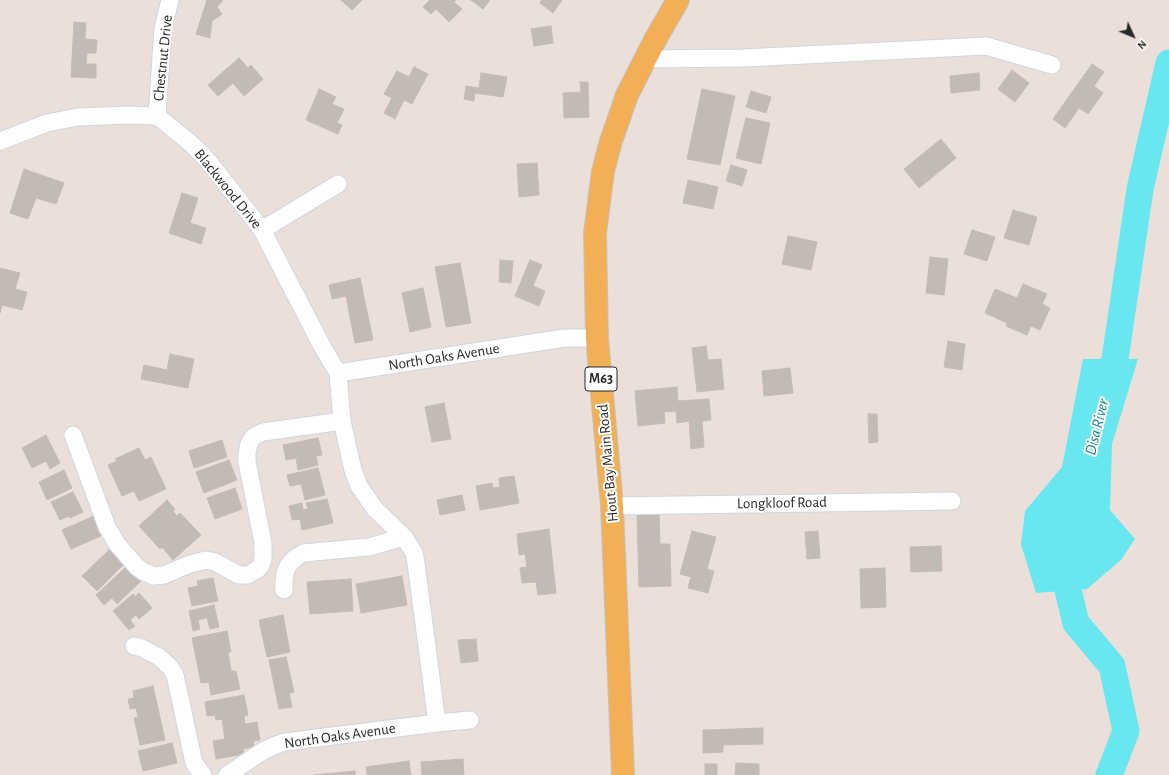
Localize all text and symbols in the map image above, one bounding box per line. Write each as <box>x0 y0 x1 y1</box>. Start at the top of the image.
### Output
street label: Chestnut Drive <box>150 14 176 102</box>
north arrow <box>1113 16 1153 56</box>
text: N <box>1135 38 1149 51</box>
street label: Blackwood Drive <box>190 146 266 232</box>
street label: North Oaks Avenue <box>387 339 501 375</box>
road number: M63 <box>585 367 617 391</box>
water label: Disa River <box>1081 397 1113 457</box>
street label: Hout Bay Main Road <box>594 403 622 523</box>
street label: Longkloof Road <box>737 493 827 513</box>
street label: North Oaks Avenue <box>283 719 397 753</box>

